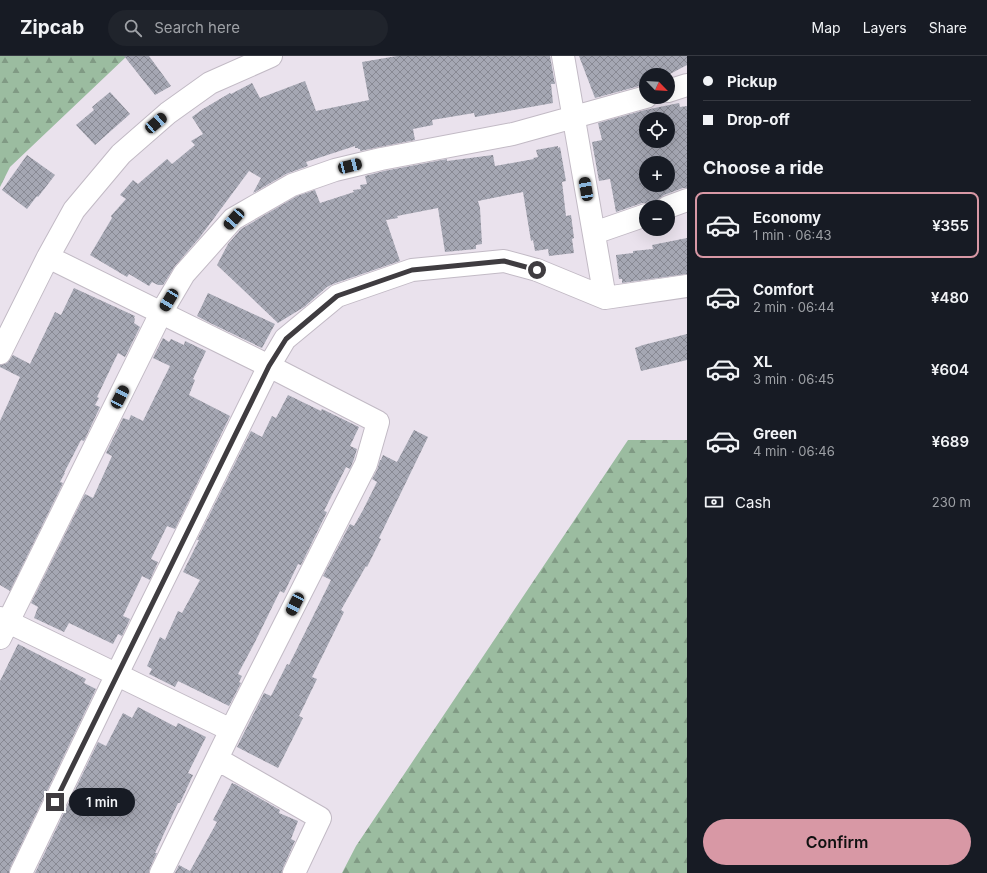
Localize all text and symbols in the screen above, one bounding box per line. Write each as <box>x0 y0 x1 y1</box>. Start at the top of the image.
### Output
search box <box>108 10 388 46</box>
text: Zipcab <box>20 16 84 39</box>
icon: search <box>122 17 144 39</box>
text: Search here <box>154 18 240 37</box>
text: Map <box>812 19 841 36</box>
text: Layers <box>863 19 907 36</box>
text: Share <box>929 19 967 36</box>
north arrow <box>639 68 675 104</box>
map controls <box>639 68 675 236</box>
text: Pickup <box>727 72 777 91</box>
text: Drop-off <box>727 110 790 129</box>
car <box>143 111 169 135</box>
button: locate <box>639 112 675 148</box>
button: + <box>639 156 675 192</box>
car <box>337 157 363 175</box>
text: Choose a ride <box>703 157 824 178</box>
car <box>578 176 594 202</box>
button: − <box>639 200 675 236</box>
car <box>222 206 246 232</box>
icon: car <box>705 207 741 243</box>
text: Economy <box>753 208 821 227</box>
text: ¥355 <box>932 216 969 235</box>
text: 1 min · 06:43 <box>753 227 832 243</box>
route start <box>528 261 546 279</box>
icon: car <box>705 279 741 315</box>
text: Comfort <box>753 280 814 299</box>
car <box>158 287 180 313</box>
text: ¥480 <box>931 288 969 307</box>
text: 2 min · 06:44 <box>753 299 835 315</box>
icon: car <box>705 351 741 387</box>
text: XL <box>753 352 773 371</box>
text: ¥604 <box>931 360 969 379</box>
text: 3 min · 06:45 <box>753 371 834 387</box>
car <box>109 384 131 410</box>
icon: car <box>705 423 741 459</box>
text: Green <box>753 424 797 443</box>
text: ¥689 <box>932 432 969 451</box>
text: 4 min · 06:46 <box>753 443 835 459</box>
icon: cash <box>703 491 725 513</box>
text: Cash <box>735 493 771 512</box>
text: 230 m <box>932 494 971 510</box>
car <box>284 591 306 617</box>
callout: 1 min <box>69 788 135 816</box>
route end <box>46 793 64 811</box>
text: 1 min <box>86 794 118 810</box>
button: Confirm <box>703 819 971 865</box>

